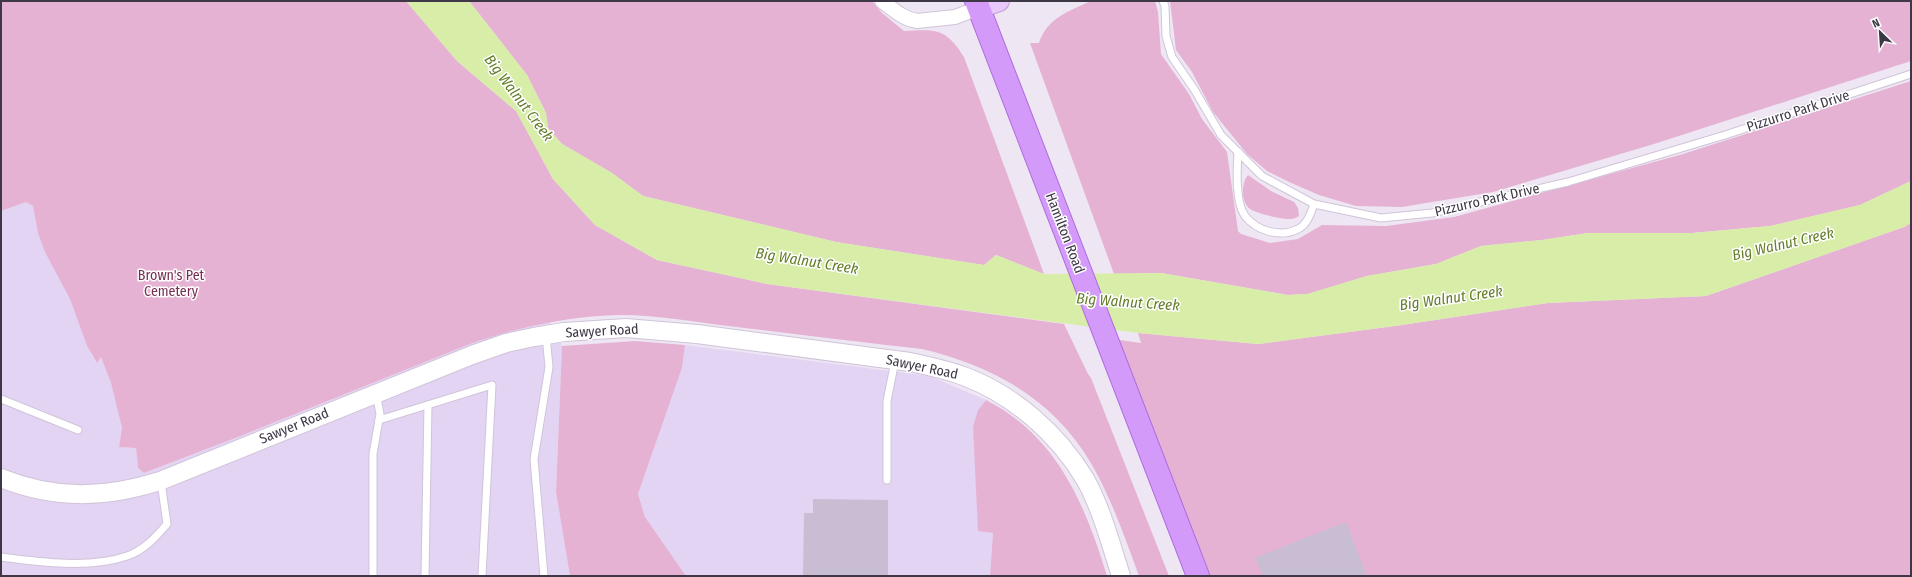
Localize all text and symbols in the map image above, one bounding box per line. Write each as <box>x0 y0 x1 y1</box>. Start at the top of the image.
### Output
north arrow <box>1860 12 1900 52</box>
text: N <box>1870 16 1882 31</box>
water label: Big Walnut Creek <box>481 51 558 145</box>
street label: Pizzurro Park Drive <box>1745 86 1852 136</box>
street label: Pizzurro Park Drive <box>1433 180 1541 220</box>
street label: Hamilton Road <box>1042 190 1088 276</box>
water label: Big Walnut Creek <box>1730 223 1836 264</box>
water label: Big Walnut Creek <box>754 244 860 278</box>
park label: Brown's Pet Cemetery <box>138 267 205 300</box>
water label: Big Walnut Creek <box>1398 282 1504 314</box>
water label: Big Walnut Creek <box>1076 289 1181 315</box>
street label: Sawyer Road <box>565 321 639 341</box>
street label: Sawyer Road <box>884 351 960 383</box>
street label: Sawyer Road <box>257 404 331 448</box>

